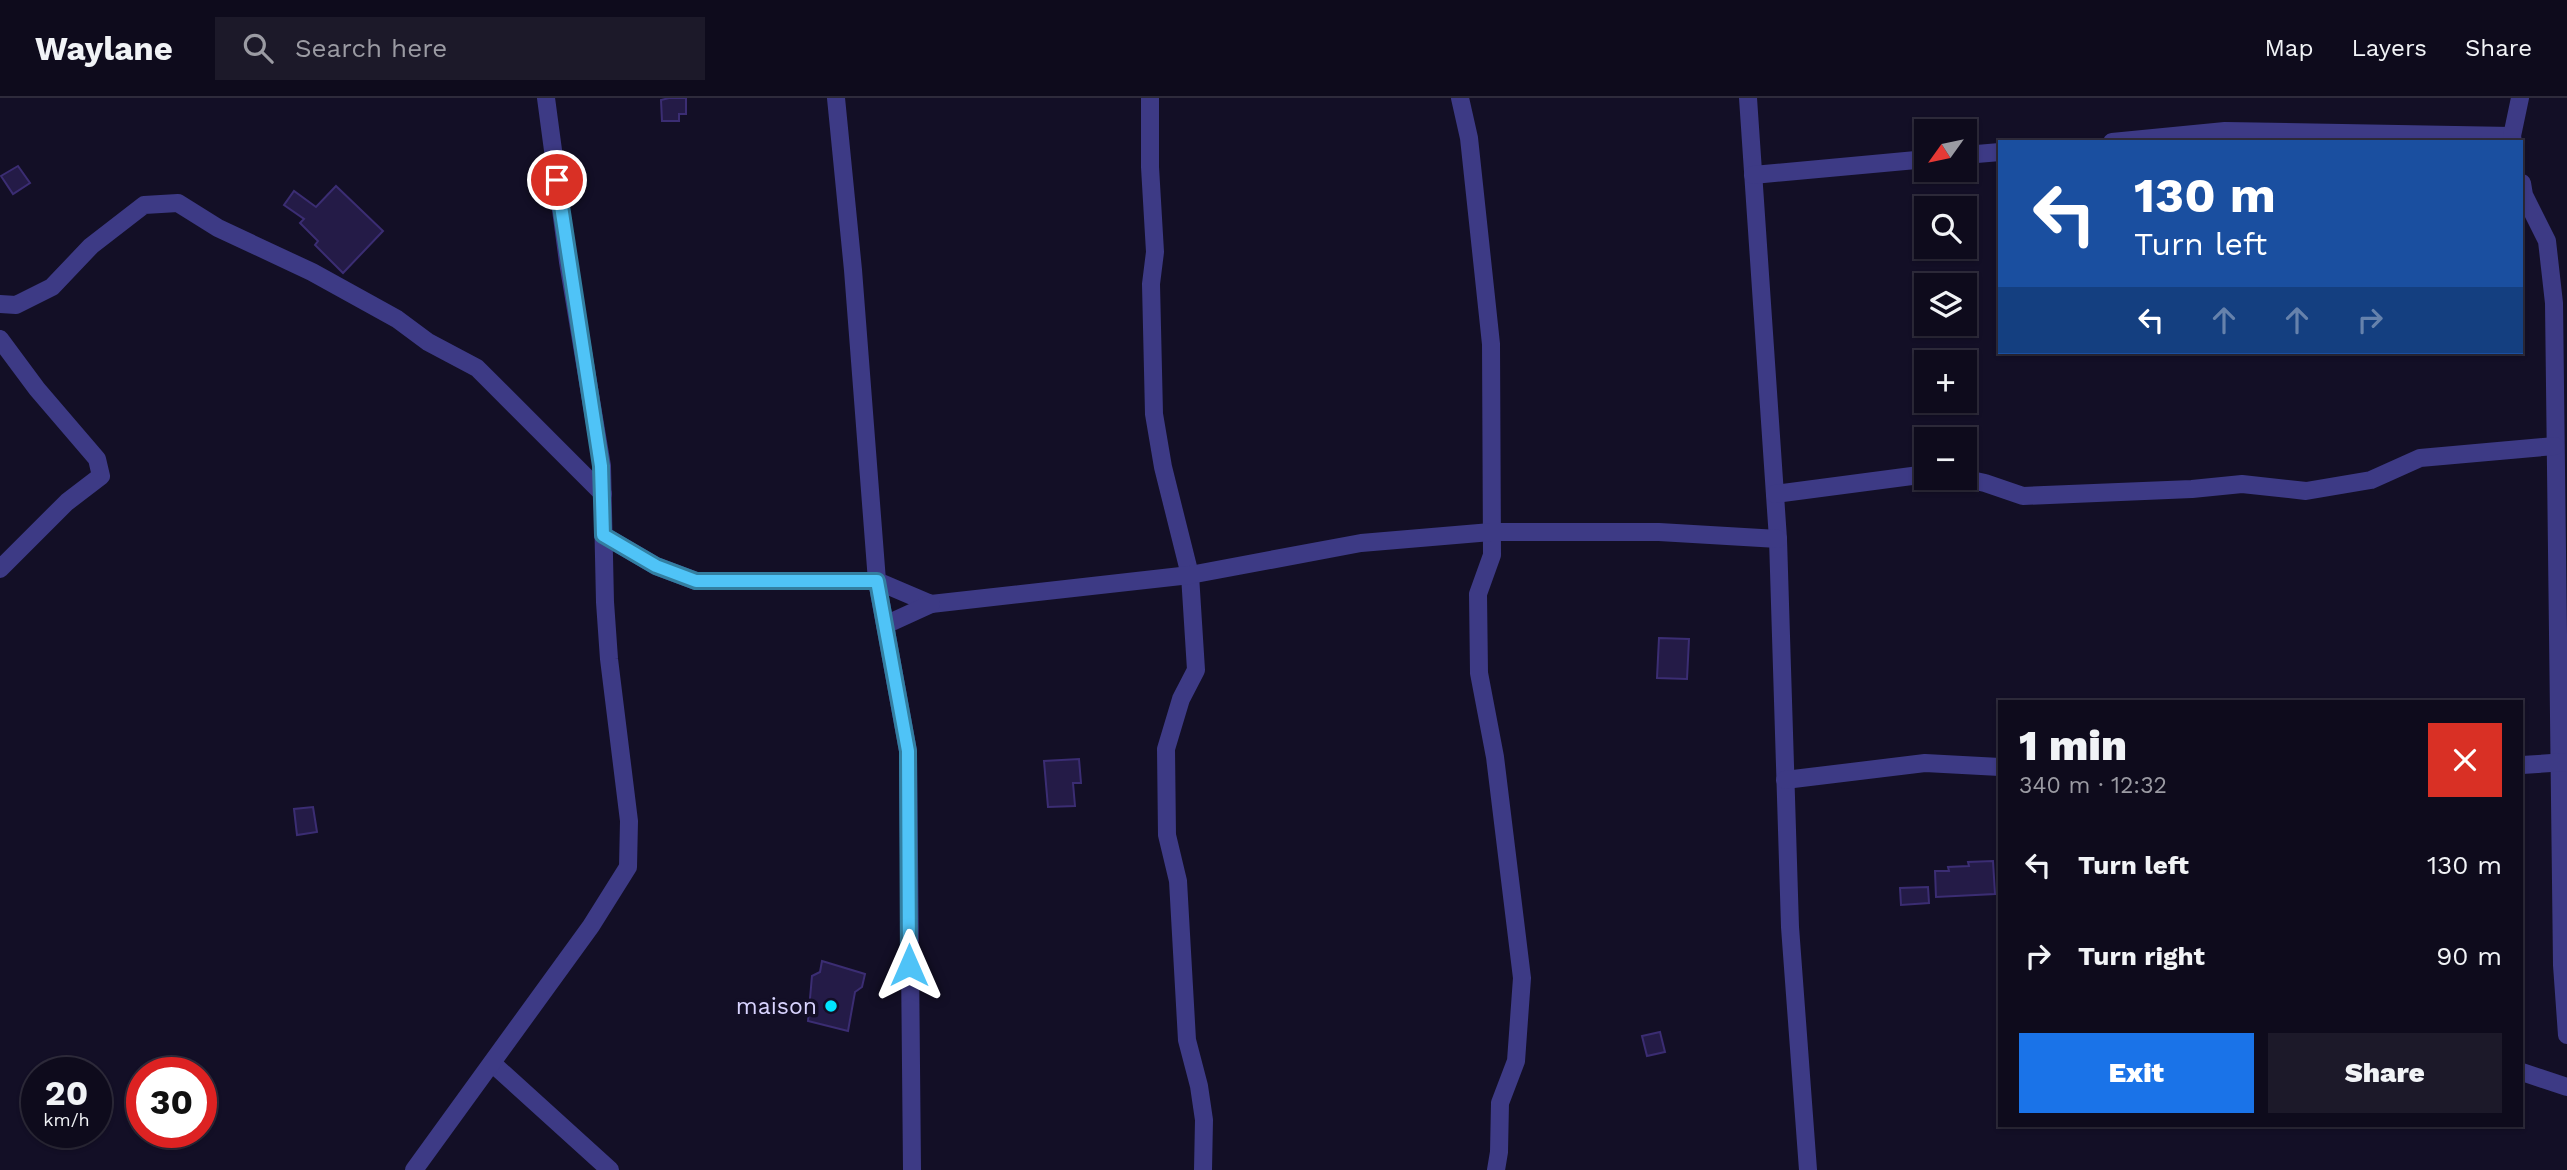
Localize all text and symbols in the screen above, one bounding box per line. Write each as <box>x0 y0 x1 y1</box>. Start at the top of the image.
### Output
search box <box>215 17 705 80</box>
text: Waylane <box>35 29 173 68</box>
icon: search <box>239 29 277 67</box>
text: Search here <box>295 33 447 63</box>
text: Map <box>2265 34 2313 62</box>
text: Layers <box>2351 34 2427 62</box>
text: Share <box>2465 34 2532 62</box>
north arrow <box>1914 119 1978 182</box>
map controls <box>1914 119 1977 490</box>
pin <box>527 150 587 210</box>
icon: arrive <box>538 161 576 199</box>
text: 130 m <box>2134 166 2276 224</box>
icon: left <box>2019 168 2110 259</box>
button: search <box>1914 196 1977 259</box>
text: Turn left <box>2134 225 2267 263</box>
button: layers <box>1914 273 1977 336</box>
icon: left <box>2132 301 2170 339</box>
icon: ahead <box>2205 301 2243 339</box>
icon: ahead <box>2278 301 2316 339</box>
icon: right <box>2351 301 2389 339</box>
button: + <box>1914 350 1977 413</box>
button: − <box>1914 427 1977 490</box>
text: 1 min <box>2019 721 2127 770</box>
button: close <box>2428 723 2502 797</box>
text: 340 m · 12:32 <box>2019 772 2167 799</box>
icon: left <box>2019 846 2057 884</box>
text: Turn left <box>2078 850 2189 880</box>
text: 130 m <box>2427 850 2502 880</box>
position arrow <box>872 928 946 1002</box>
icon: right <box>2019 937 2057 975</box>
text: Turn right <box>2078 941 2205 971</box>
text: 90 m <box>2436 941 2502 971</box>
place label: maison <box>736 993 817 1020</box>
marker: maison <box>823 998 839 1014</box>
button: Exit <box>2019 1033 2254 1113</box>
button: Share <box>2268 1033 2502 1113</box>
speed limit sign: 30 <box>126 1057 217 1148</box>
text: 20 <box>45 1072 88 1114</box>
text: km/h <box>43 1109 90 1130</box>

